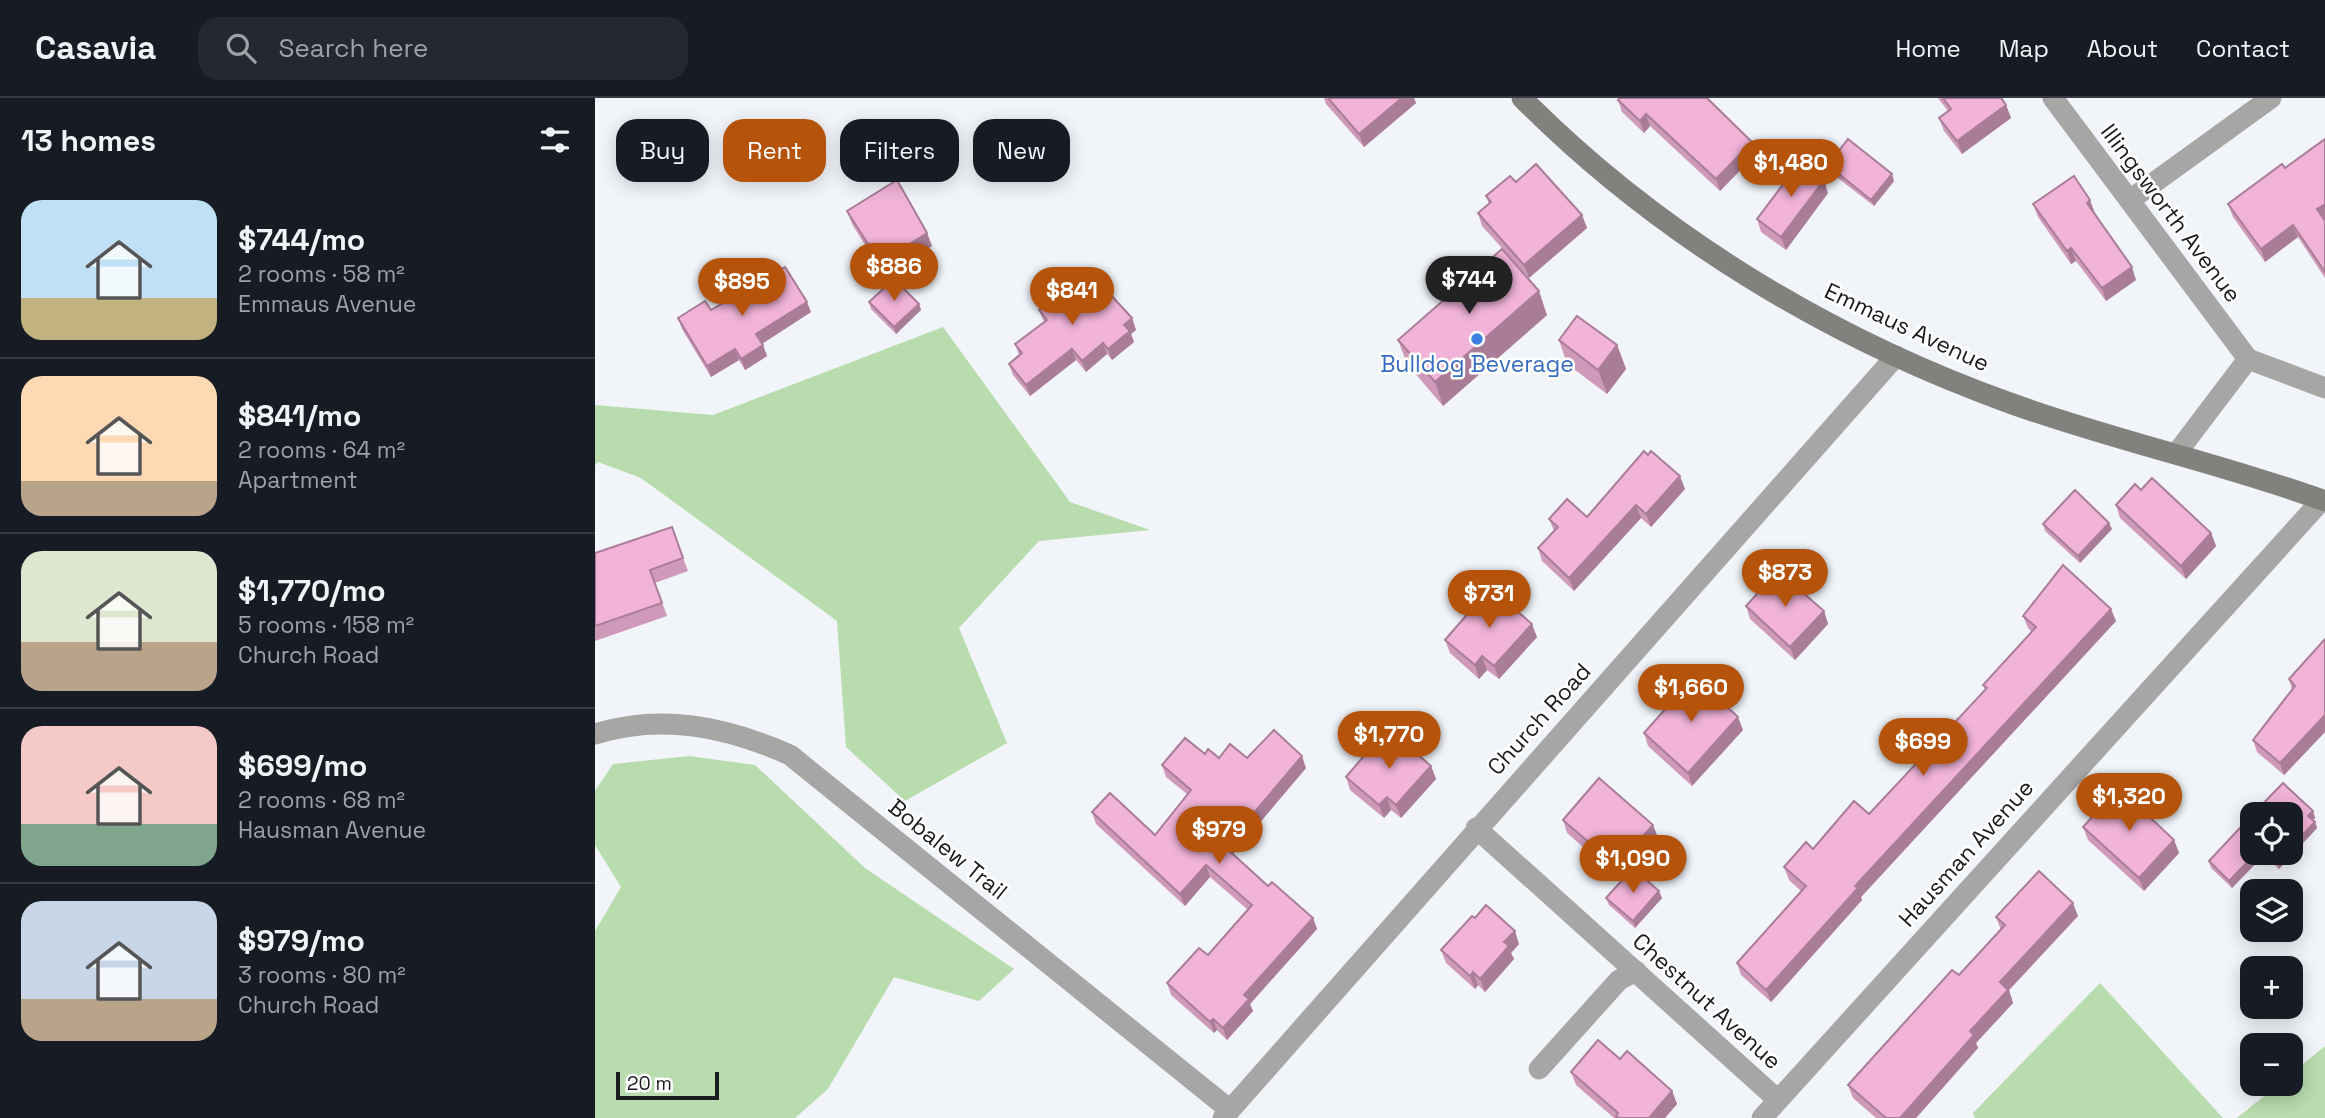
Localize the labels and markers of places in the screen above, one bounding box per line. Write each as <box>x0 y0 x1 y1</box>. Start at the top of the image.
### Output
pin: $1,480 <box>1734 140 1848 199</box>
pin: $886 <box>853 244 935 303</box>
pin: $744 <box>1428 256 1510 316</box>
pin: $895 <box>701 258 783 318</box>
pin: $841 <box>1031 268 1113 327</box>
marker: Bulldog Beverage <box>1469 331 1485 347</box>
place label: Bulldog Beverage <box>1380 349 1574 379</box>
pin: $873 <box>1744 550 1826 609</box>
pin: $731 <box>1448 570 1530 630</box>
pin: $1,660 <box>1634 664 1748 724</box>
pin: $1,770 <box>1332 712 1446 771</box>
pin: $699 <box>1882 718 1964 778</box>
pin: $1,320 <box>2072 774 2186 833</box>
pin: $979 <box>1178 806 1260 866</box>
pin: $1,090 <box>1576 836 1690 895</box>

